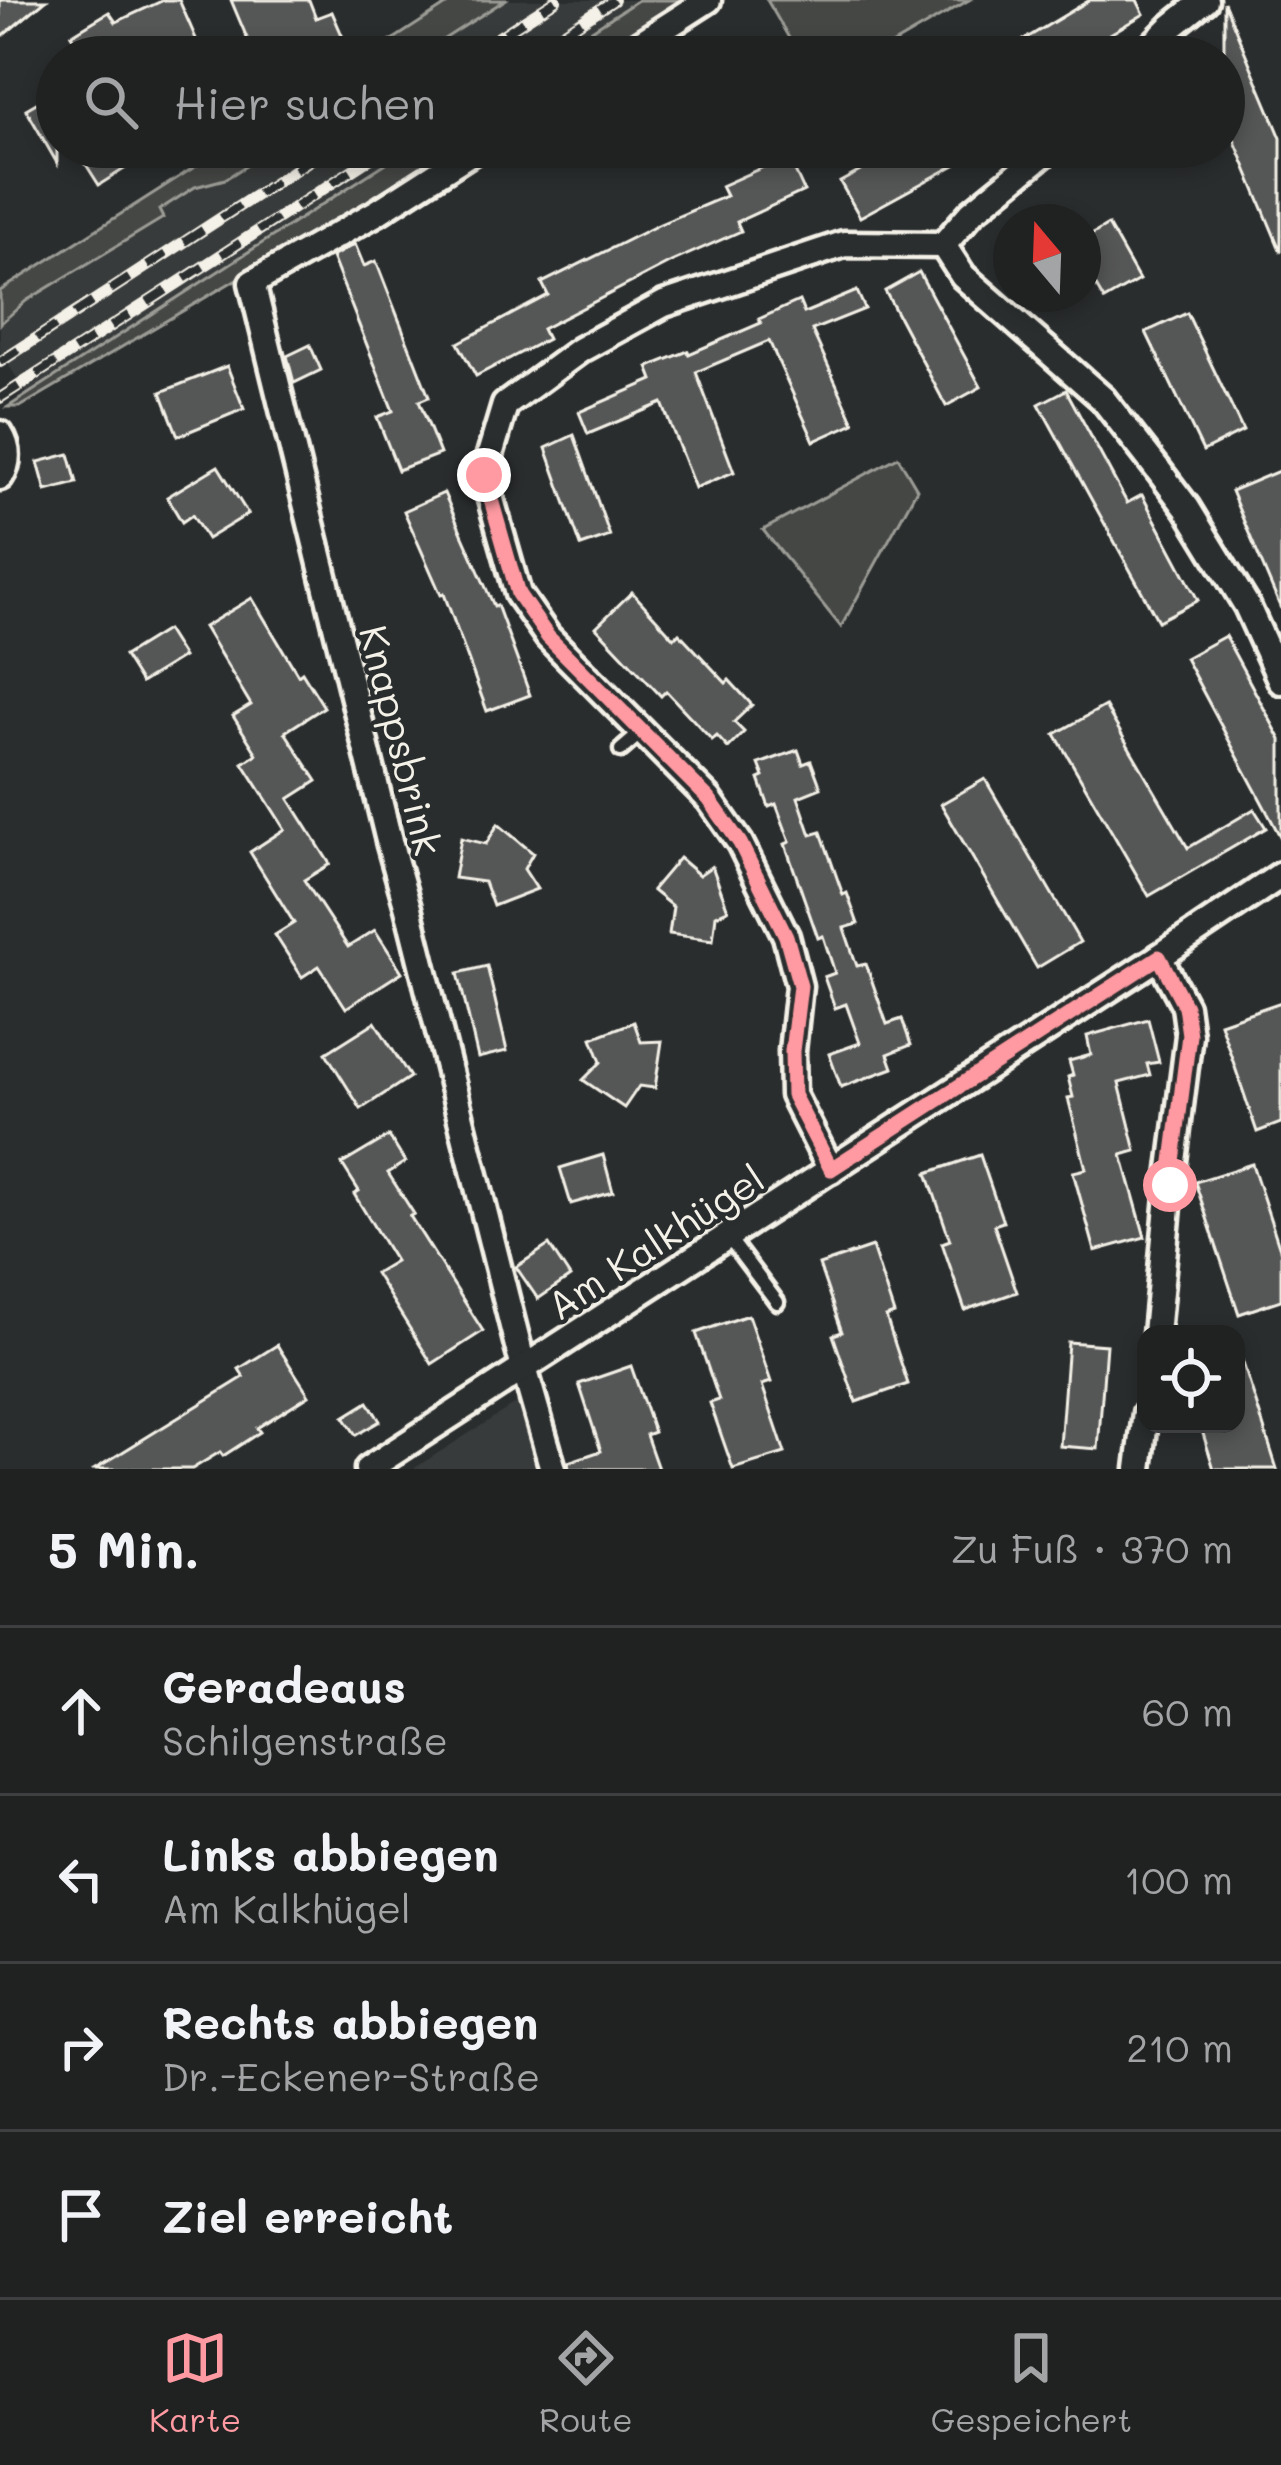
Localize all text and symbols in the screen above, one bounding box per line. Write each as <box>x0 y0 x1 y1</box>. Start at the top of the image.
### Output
search box <box>36 36 1245 168</box>
icon: search <box>78 69 144 135</box>
text: Hier suchen <box>174 73 436 131</box>
north arrow <box>993 204 1101 312</box>
route end <box>457 448 511 502</box>
street label: Knappsbrink <box>349 620 455 860</box>
street label: Am Kalkhügel <box>537 1152 774 1331</box>
route start <box>1143 1158 1197 1212</box>
map controls <box>1137 1325 1245 1433</box>
button: locate <box>1137 1325 1245 1433</box>
text: 5 Min. <box>48 1514 200 1581</box>
text: Zu Fuß · 370 m <box>951 1522 1233 1573</box>
text: Geradeaus <box>162 1656 406 1714</box>
icon: ahead <box>48 1678 114 1744</box>
text: 60 m <box>1142 1685 1233 1736</box>
text: Schilgenstraße <box>162 1714 448 1765</box>
text: Links abbiegen <box>162 1824 499 1882</box>
icon: left <box>48 1846 114 1912</box>
text: 100 m <box>1124 1853 1233 1904</box>
text: Am Kalkhügel <box>162 1882 411 1933</box>
text: Rechts abbiegen <box>162 1992 538 2050</box>
icon: right <box>48 2014 114 2080</box>
text: 210 m <box>1126 2021 1233 2072</box>
text: Dr.-Eckener-Straße <box>162 2050 540 2101</box>
icon: arrive <box>48 2182 114 2248</box>
text: Ziel erreicht <box>162 2186 453 2244</box>
tab: Karte <box>149 2325 241 2440</box>
tab: Route <box>539 2325 633 2440</box>
tab: Gespeichert <box>931 2325 1132 2440</box>

